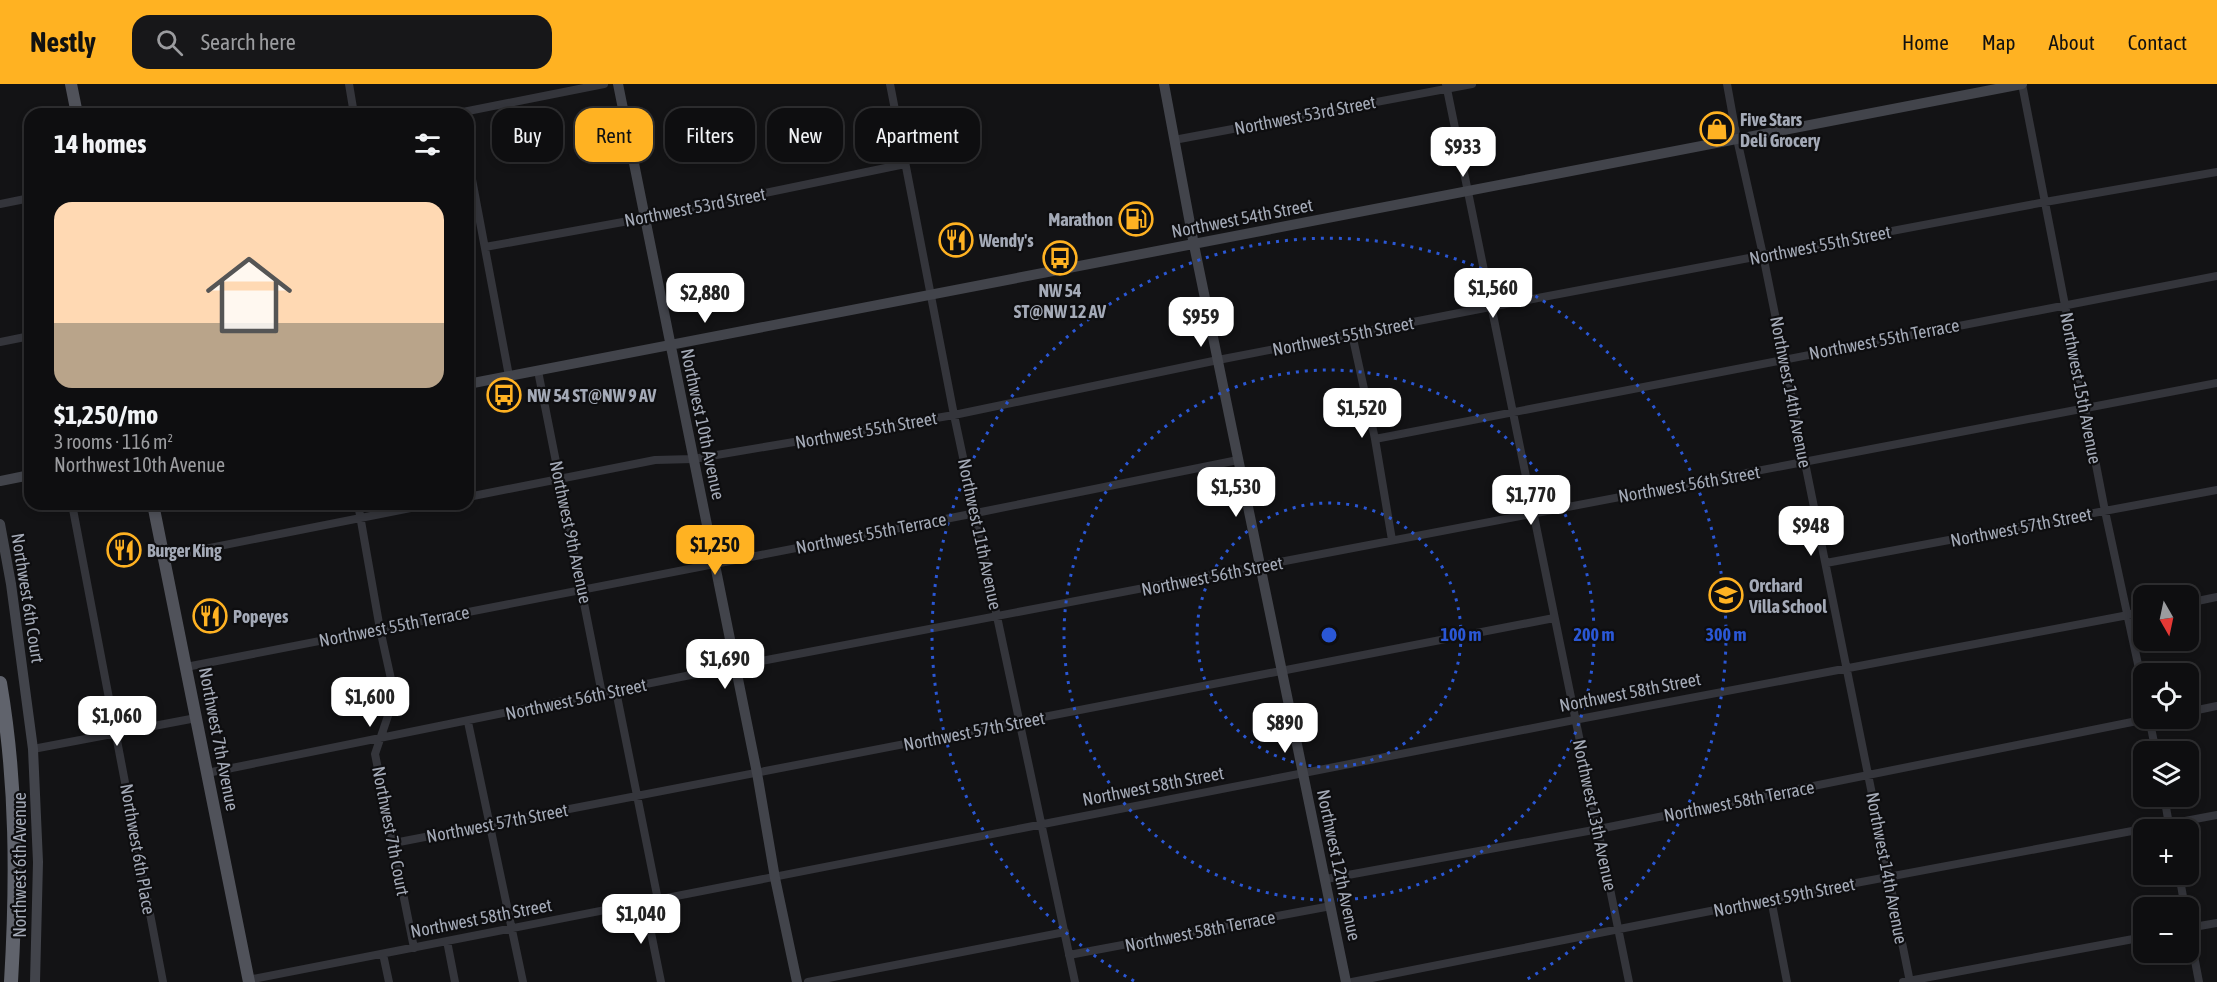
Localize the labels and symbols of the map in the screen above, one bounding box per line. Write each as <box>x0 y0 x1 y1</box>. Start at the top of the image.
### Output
street label: Northwest 53rd Street <box>1233 91 1377 139</box>
place label: Five Stars Deli Grocery <box>1740 109 1821 151</box>
shop icon: Five Stars Deli Grocery <box>1699 111 1735 147</box>
pin: $933 <box>1427 127 1499 178</box>
street label: Northwest 53rd Street <box>623 183 767 231</box>
street label: Northwest 54th Street <box>1169 194 1315 242</box>
fuel station icon: Marathon <box>1118 201 1154 237</box>
place label: Marathon <box>1048 209 1113 230</box>
street label: Northwest 55th Street <box>1747 221 1893 269</box>
restaurant icon: Wendy's <box>938 222 974 258</box>
place label: Wendy's <box>978 230 1034 251</box>
bus stop icon: NW 54 ST@NW 12 AV <box>1042 240 1078 276</box>
pin: $1,560 <box>1444 268 1542 319</box>
pin: $2,880 <box>656 273 754 324</box>
place label: NW 54 ST@NW 12 AV <box>1014 280 1106 322</box>
pin: $959 <box>1165 297 1237 348</box>
street label: Northwest 15th Avenue <box>2056 310 2106 466</box>
street label: Northwest 55th Street <box>1270 312 1416 360</box>
street label: Northwest 14th Avenue <box>1766 314 1816 470</box>
street label: Northwest 55th Terrace <box>1807 314 1961 364</box>
street label: Northwest 10th Avenue <box>677 346 729 502</box>
bus stop icon: NW 54 ST@NW 9 AV <box>486 377 522 413</box>
place label: NW 54 ST@NW 9 AV <box>527 385 657 406</box>
pin: $1,520 <box>1313 388 1411 439</box>
street label: Northwest 55th Street <box>793 407 939 453</box>
street label: Northwest 11th Avenue <box>954 456 1006 612</box>
street label: Northwest 9th Avenue <box>546 459 596 605</box>
street label: Northwest 56th Street <box>1616 461 1762 507</box>
pin: $1,530 <box>1187 467 1285 518</box>
pin: $1,770 <box>1482 475 1580 526</box>
street label: Northwest 57th Street <box>1948 503 2094 551</box>
pin: $948 <box>1775 506 1847 557</box>
street label: Northwest 55th Terrace <box>794 508 948 558</box>
pin: $1,250 <box>666 525 764 576</box>
street label: Northwest 6th Court <box>7 532 49 664</box>
restaurant icon: Burger King <box>106 532 142 568</box>
place label: Burger King <box>147 540 222 561</box>
street label: Northwest 56th Street <box>1139 552 1285 600</box>
place label: Orchard Villa School <box>1748 575 1827 617</box>
school or university icon: Orchard Villa School <box>1708 577 1744 613</box>
north arrow <box>2133 585 2199 651</box>
restaurant icon: Popeyes <box>192 598 228 634</box>
street label: Northwest 55th Terrace <box>317 601 471 651</box>
place label: Popeyes <box>233 606 289 627</box>
text: 100 m <box>1441 624 1481 645</box>
text: 200 m <box>1574 624 1614 645</box>
text: 300 m <box>1706 624 1746 645</box>
centre of rings <box>1319 625 1339 645</box>
pin: $1,690 <box>676 639 774 690</box>
street label: Northwest 7th Avenue <box>195 666 243 812</box>
street label: Northwest 58th Street <box>1557 668 1703 716</box>
street label: Northwest 56th Street <box>504 674 648 724</box>
pin: $1,600 <box>321 677 419 728</box>
pin: $1,060 <box>68 696 166 747</box>
pin: $890 <box>1249 703 1321 754</box>
street label: Northwest 57th Street <box>901 707 1047 755</box>
street label: Northwest 13th Avenue <box>1569 737 1621 893</box>
street label: Northwest 58th Street <box>1080 762 1226 810</box>
street label: Northwest 7th Court <box>368 765 414 897</box>
street label: Northwest 58th Terrace <box>1662 776 1816 826</box>
street label: Northwest 6th Place <box>116 782 160 916</box>
street label: Northwest 12th Avenue <box>1313 787 1365 943</box>
street label: Northwest 14th Avenue <box>1862 790 1912 946</box>
street label: Northwest 6th Avenue <box>9 792 30 938</box>
street label: Northwest 57th Street <box>424 799 570 847</box>
street label: Northwest 59th Street <box>1711 873 1857 921</box>
street label: Northwest 58th Street <box>408 894 554 942</box>
pin: $1,040 <box>592 894 690 945</box>
street label: Northwest 58th Terrace <box>1123 906 1277 956</box>

